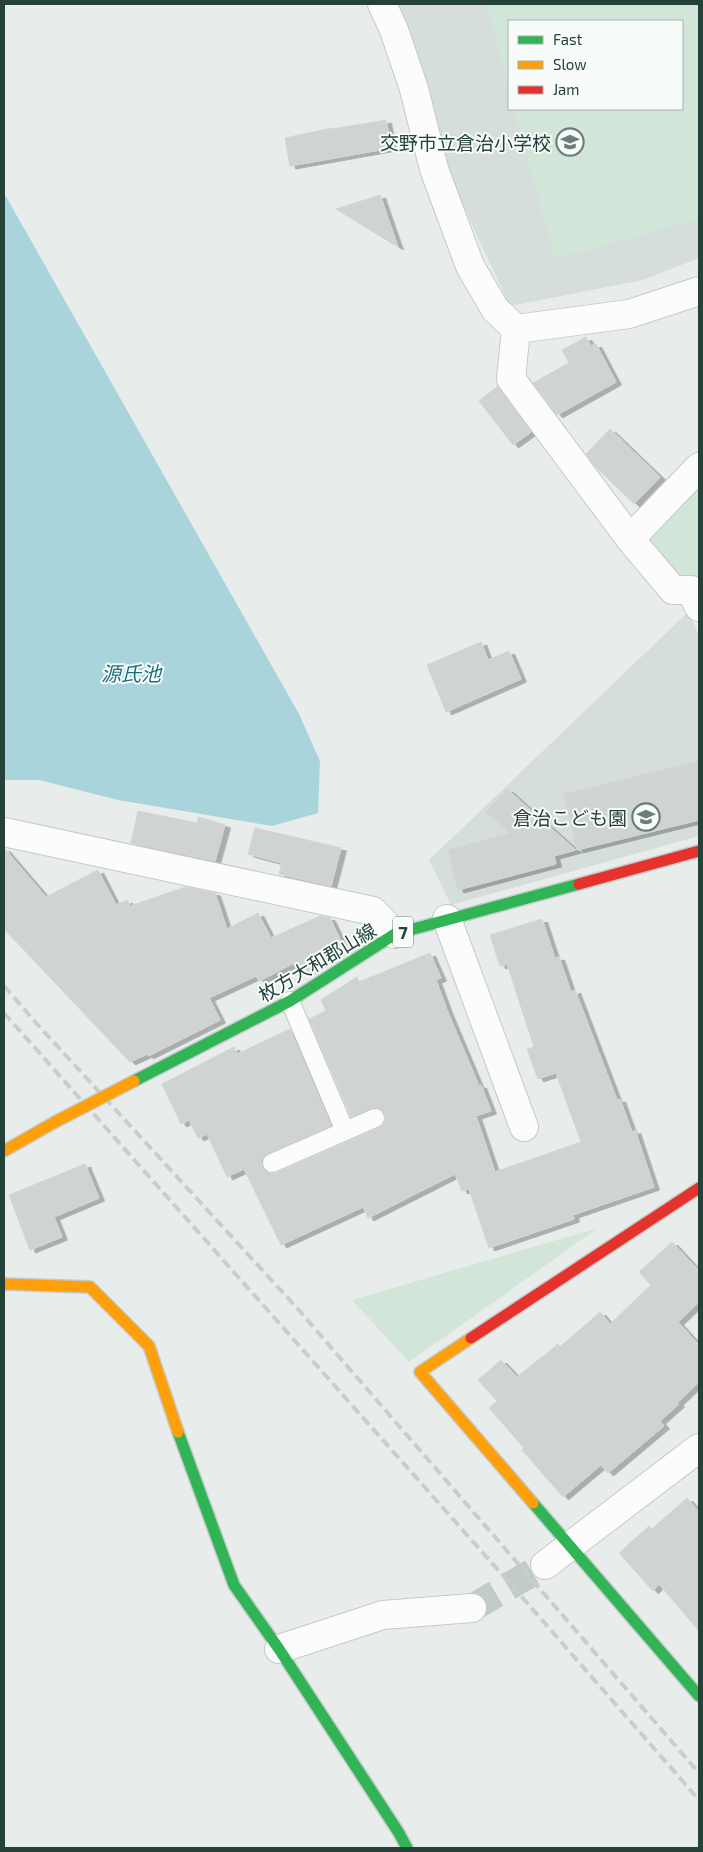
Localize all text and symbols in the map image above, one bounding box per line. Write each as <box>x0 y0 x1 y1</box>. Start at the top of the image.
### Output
legend <box>508 20 683 110</box>
text: Fast <box>553 30 583 48</box>
text: Slow <box>553 55 587 73</box>
text: Jam <box>553 80 579 98</box>
school or university icon: 交野市立倉治小学校 <box>555 127 585 157</box>
place label: 交野市立倉治小学校 <box>380 131 551 154</box>
water label: 源氏池 <box>101 661 163 685</box>
school or university icon: 倉治こども園 <box>631 802 661 832</box>
place label: 倉治こども園 <box>513 806 627 829</box>
road number: 7 <box>393 916 413 948</box>
street label: 枚方大和郡山線 <box>254 918 380 1006</box>

